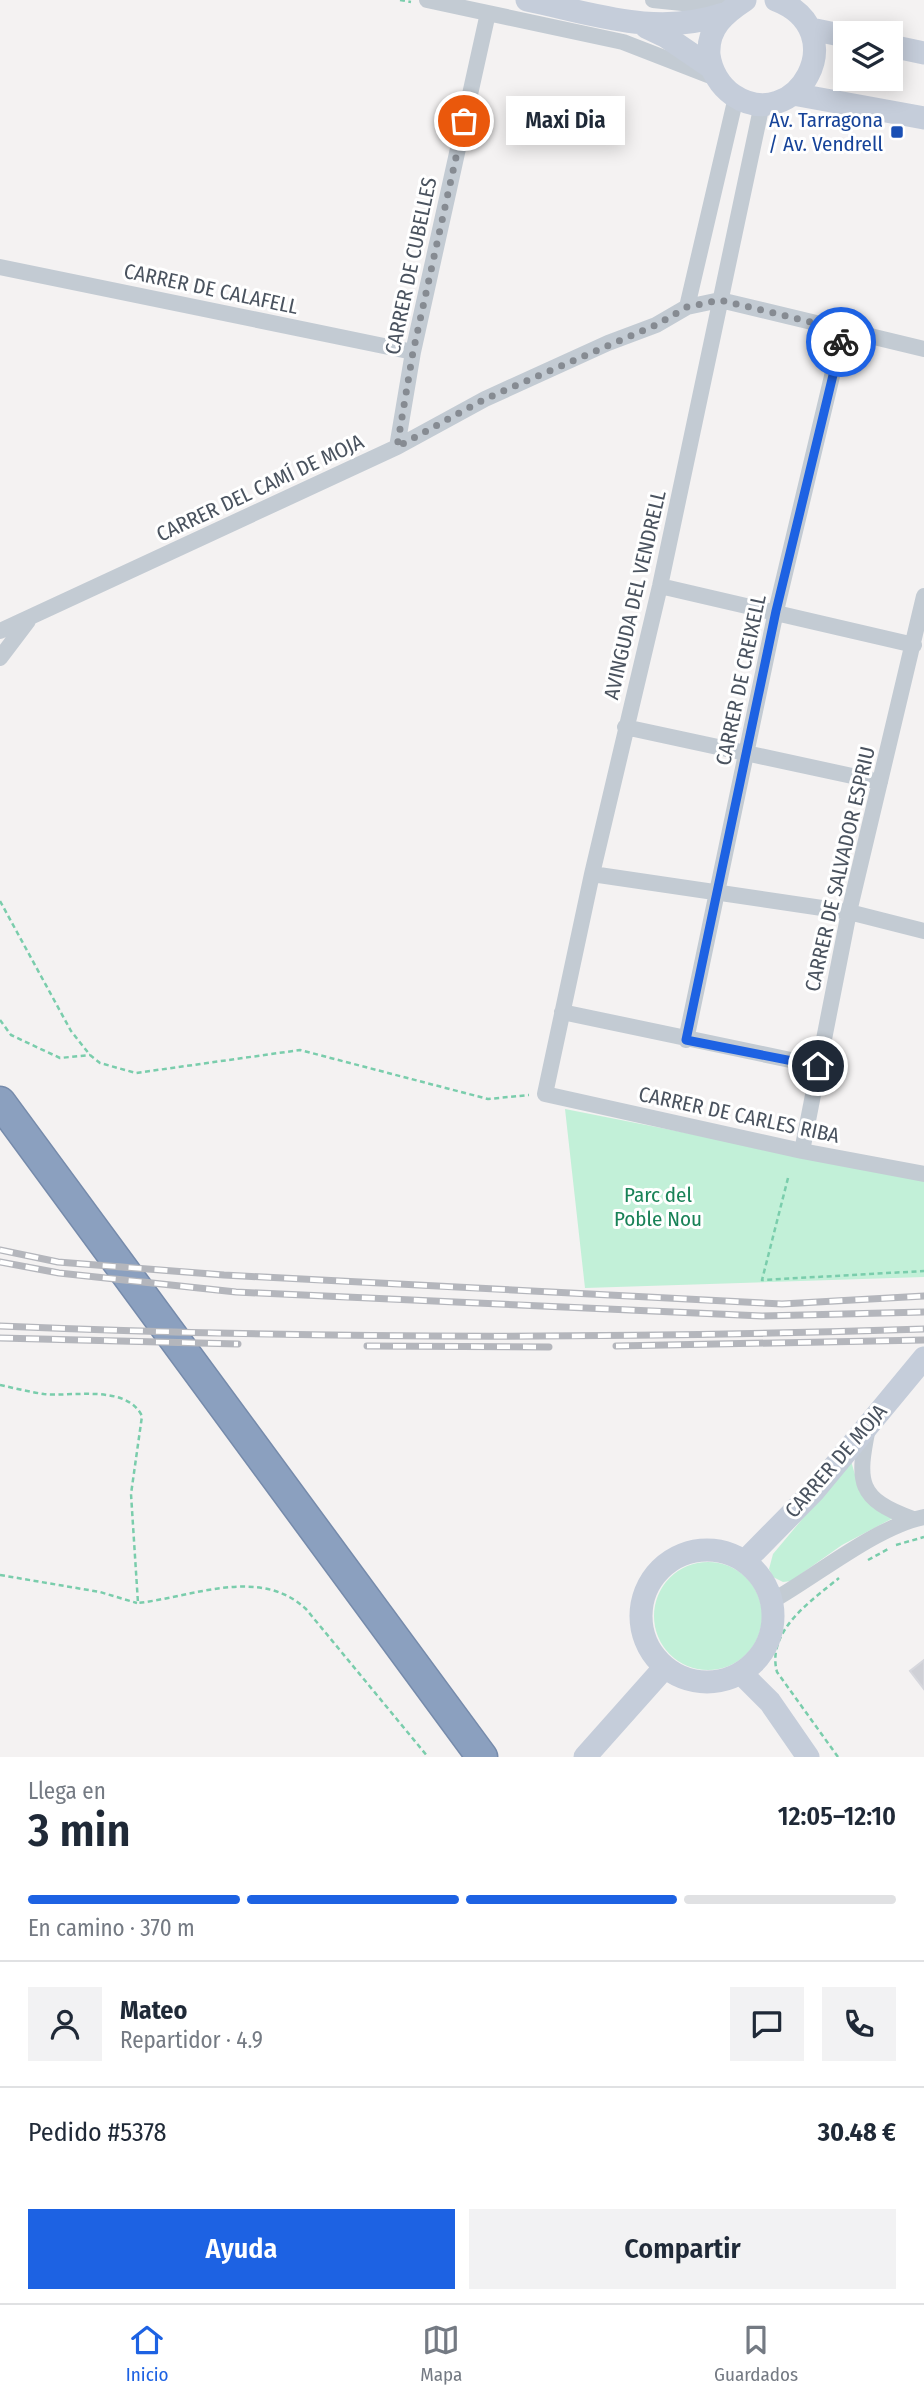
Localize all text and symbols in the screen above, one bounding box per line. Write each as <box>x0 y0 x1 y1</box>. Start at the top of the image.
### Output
map controls <box>833 21 903 91</box>
button: layers <box>833 21 903 91</box>
pin <box>434 91 494 151</box>
callout: Maxi Dia <box>506 96 625 146</box>
icon: bag <box>445 102 483 140</box>
text: Maxi Dia <box>525 106 606 134</box>
place label: Av. Tarragona / Av. Vendrell <box>768 107 883 157</box>
marker: Av. Tarragona / Av. Vendrell <box>889 124 905 140</box>
street label: CARRER DE CUBELLES <box>380 175 442 357</box>
street label: CARRER DE CALAFELL <box>121 258 301 320</box>
courier <box>806 307 876 377</box>
icon: bike <box>822 323 860 361</box>
street label: CARRER DEL CAMÍ DE MOJA <box>152 429 368 547</box>
street label: AVINGUDA DEL VENDRELL <box>598 487 672 702</box>
street label: CARRER DE CREIXELL <box>710 592 772 768</box>
street label: CARRER DE SALVADOR ESPRIU <box>799 744 881 994</box>
pin <box>788 1036 848 1096</box>
icon: home <box>799 1047 837 1085</box>
street label: CARRER DE CARLES RIBA <box>636 1081 842 1149</box>
park label: Parc del Poble Nou <box>614 1182 702 1232</box>
street label: CARRER DE MOJA <box>780 1399 892 1523</box>
text: Llega en <box>28 1777 106 1805</box>
text: 12:05–12:10 <box>778 1801 896 1832</box>
text: 3 min <box>28 1803 131 1858</box>
text: En camino · 370 m <box>28 1914 195 1942</box>
button: person <box>28 1987 102 2061</box>
button: chat <box>730 1987 804 2061</box>
button: phone <box>822 1987 896 2061</box>
text: Mateo <box>120 1995 187 2026</box>
text: Repartidor · 4.9 <box>120 2026 263 2054</box>
text: Pedido #5378 <box>28 2117 167 2148</box>
text: 30.48 € <box>818 2117 896 2148</box>
button: Ayuda <box>28 2209 455 2289</box>
button: Compartir <box>469 2209 896 2289</box>
tab: Inicio <box>126 2321 169 2386</box>
tab: Mapa <box>420 2321 462 2386</box>
tab: Guardados <box>714 2321 798 2386</box>

